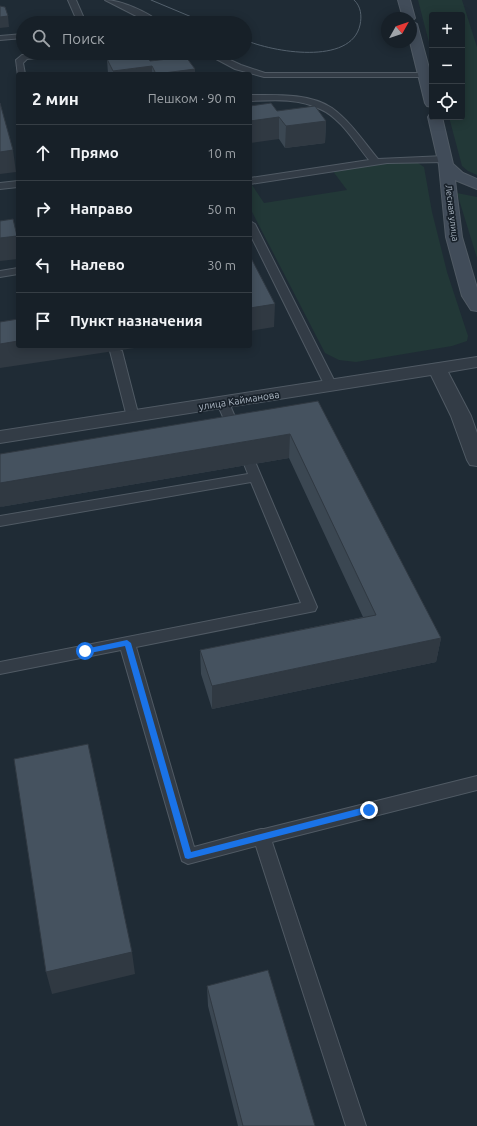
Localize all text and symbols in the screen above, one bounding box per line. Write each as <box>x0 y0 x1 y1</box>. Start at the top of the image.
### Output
north arrow <box>381 12 417 48</box>
map controls <box>429 12 465 120</box>
button: + <box>429 12 465 48</box>
search box <box>16 16 252 60</box>
icon: search <box>30 27 52 49</box>
text: Поиск <box>62 30 105 47</box>
button: − <box>429 48 465 84</box>
button: locate <box>429 84 465 120</box>
text: 2 мин <box>32 89 79 108</box>
text: Пешком · 90 m <box>148 91 236 105</box>
icon: ahead <box>32 142 54 164</box>
text: Прямо <box>70 144 119 161</box>
text: 10 m <box>207 146 236 160</box>
street label: Лесная улица <box>444 184 460 242</box>
icon: right <box>32 198 54 220</box>
text: Направо <box>70 200 133 217</box>
text: 50 m <box>207 202 236 216</box>
icon: left <box>32 254 54 276</box>
text: Налево <box>70 256 125 273</box>
text: 30 m <box>207 258 236 272</box>
icon: arrive <box>32 310 54 332</box>
text: Пункт назначения <box>70 312 203 329</box>
street label: улица Кайманова <box>198 389 280 412</box>
route start <box>76 642 94 660</box>
route end <box>360 801 378 819</box>

